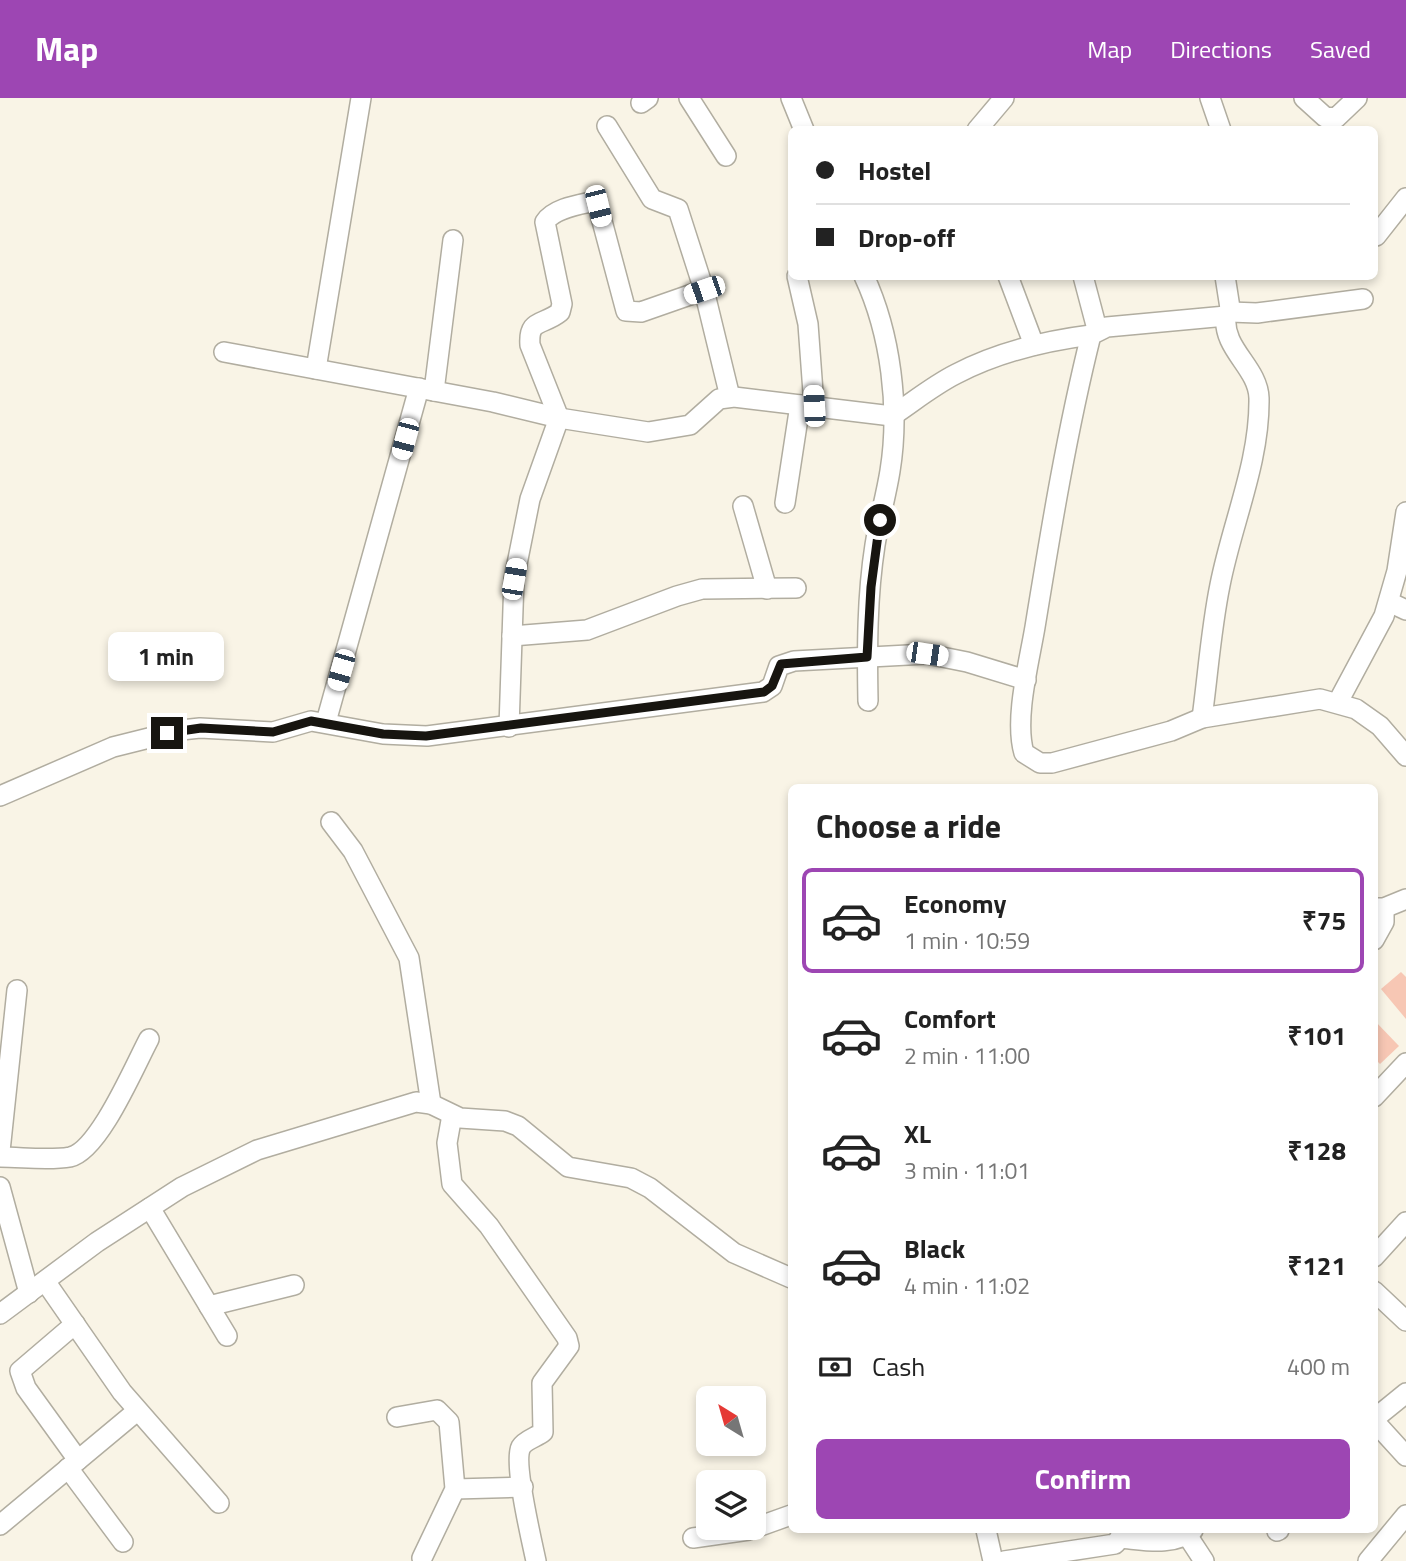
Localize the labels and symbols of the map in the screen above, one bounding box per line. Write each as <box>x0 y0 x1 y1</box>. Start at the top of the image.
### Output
car <box>583 183 614 229</box>
car <box>681 273 728 307</box>
car <box>803 384 826 428</box>
car <box>390 416 421 462</box>
route start <box>864 504 896 536</box>
car <box>501 556 528 602</box>
callout: 1 min <box>109 632 225 680</box>
car <box>905 641 950 667</box>
car <box>326 647 357 693</box>
route end <box>151 717 183 749</box>
north arrow <box>696 1386 766 1456</box>

